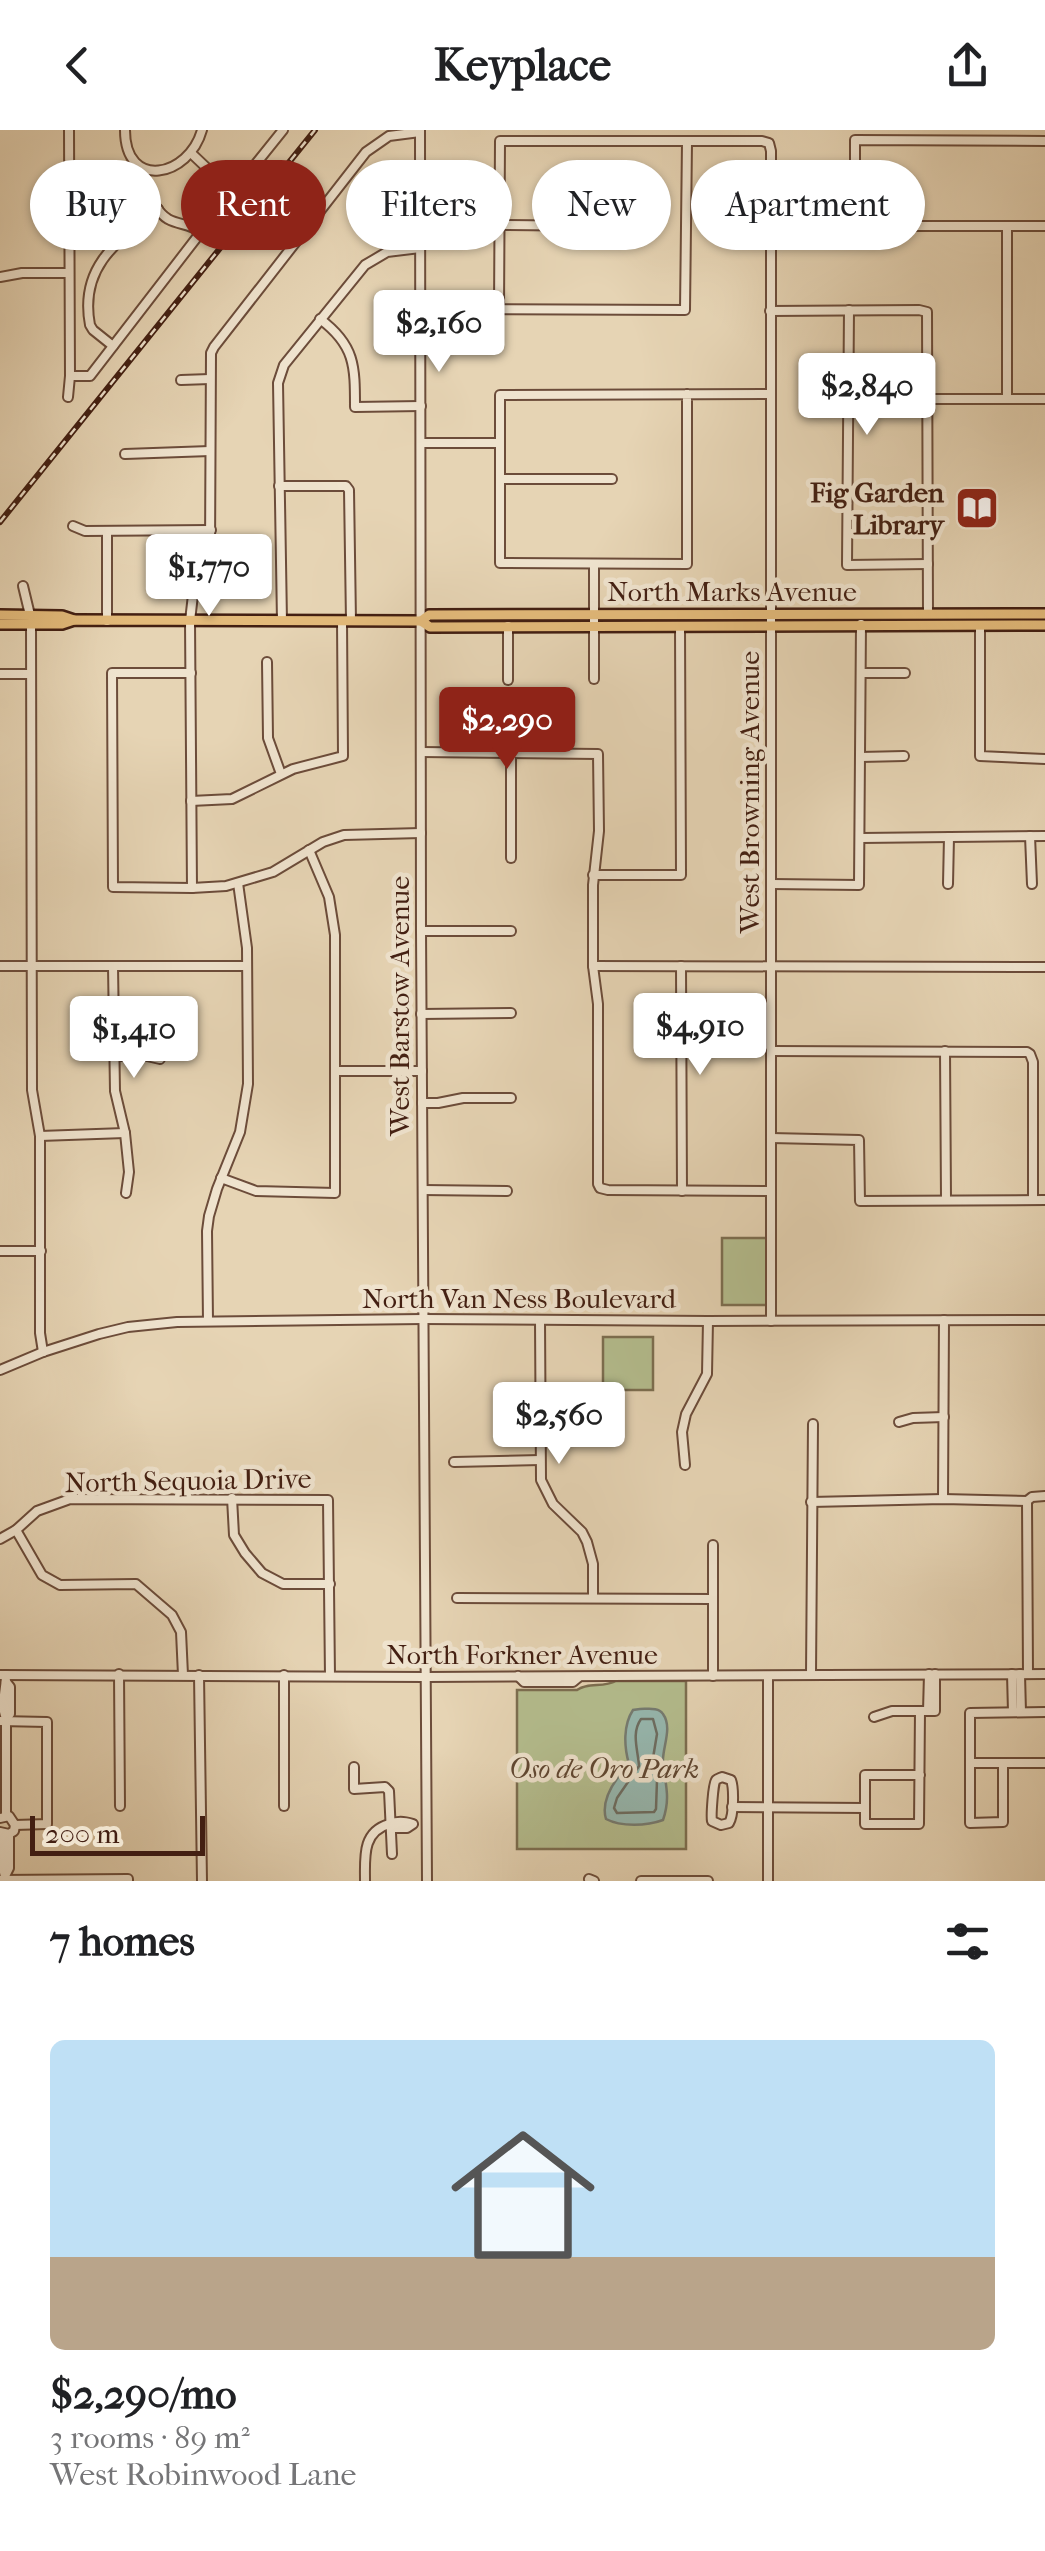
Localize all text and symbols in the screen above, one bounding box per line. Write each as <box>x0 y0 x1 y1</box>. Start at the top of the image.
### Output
icon: back <box>50 38 105 93</box>
icon: share <box>940 38 995 93</box>
text: Keyplace <box>434 39 611 92</box>
chip: Buy <box>30 160 161 250</box>
chip: Rent <box>181 160 326 250</box>
chip: Filters <box>346 160 512 250</box>
chip: New <box>532 160 671 250</box>
chip: Apartment <box>691 160 925 250</box>
pin: $2,160 <box>358 290 520 375</box>
text: $2,160 <box>396 304 482 341</box>
pin: $2,840 <box>786 353 948 438</box>
text: $2,840 <box>820 367 914 404</box>
place label: Fig Garden Library <box>810 476 946 541</box>
library icon: Fig Garden Library <box>954 485 1000 531</box>
pin: $1,770 <box>128 534 290 619</box>
text: $1,770 <box>168 548 250 585</box>
street label: North Marks Avenue <box>607 575 857 608</box>
street label: West Browning Avenue <box>733 651 766 934</box>
pin: $2,290 <box>426 687 588 772</box>
text: $2,290 <box>461 701 553 738</box>
street label: West Barstow Avenue <box>383 876 416 1137</box>
pin: $4,910 <box>619 993 781 1078</box>
pin: $1,410 <box>53 996 215 1081</box>
text: $4,910 <box>655 1007 745 1044</box>
text: $1,410 <box>92 1010 176 1047</box>
street label: North Van Ness Boulevard <box>362 1282 677 1315</box>
pin: $2,560 <box>478 1382 640 1467</box>
text: $2,560 <box>515 1396 603 1433</box>
street label: North Sequoia Drive <box>64 1462 312 1499</box>
street label: North Forkner Avenue <box>386 1638 658 1671</box>
park label: Oso de Oro Park <box>509 1752 699 1785</box>
scale bar <box>30 1811 205 1856</box>
text: 200 m <box>45 1817 120 1850</box>
icon: filters <box>940 1914 995 1969</box>
text: 7 homes <box>50 1917 195 1966</box>
icon: home <box>433 2105 613 2285</box>
text: $2,290/mo <box>50 2370 236 2419</box>
text: 3 rooms · 89 m² <box>50 2419 250 2456</box>
text: West Robinwood Lane <box>50 2456 356 2493</box>

